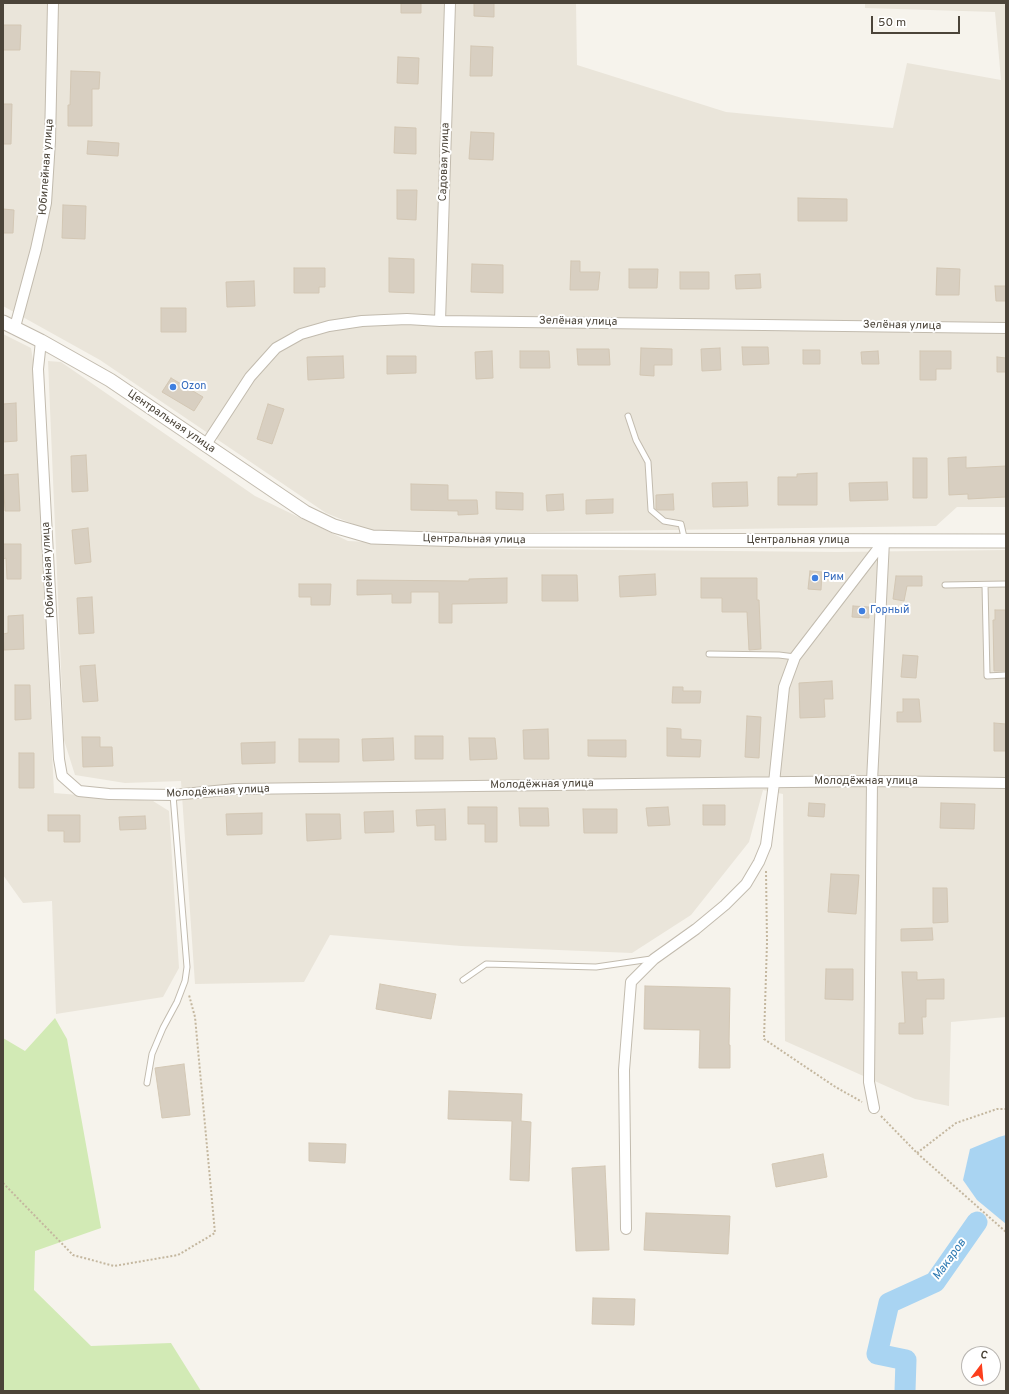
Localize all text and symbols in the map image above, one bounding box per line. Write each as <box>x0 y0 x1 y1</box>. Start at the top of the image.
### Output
scale bar <box>873 8 962 34</box>
text: 50 m <box>878 15 906 31</box>
street label: Юбилейная улица <box>37 118 57 216</box>
street label: Садовая улица <box>437 122 453 202</box>
street label: Зелёная улица <box>539 315 617 329</box>
street label: Зелёная улица <box>863 319 941 333</box>
place label: Ozon <box>181 380 207 394</box>
marker: Ozon <box>168 382 178 392</box>
street label: Центральная улица <box>125 388 217 456</box>
street label: Юбилейная улица <box>40 522 58 618</box>
street label: Центральная улица <box>422 533 526 547</box>
street label: Центральная улица <box>746 534 850 548</box>
place label: Рим <box>823 571 844 585</box>
marker: Рим <box>810 573 820 583</box>
place label: Горный <box>870 604 909 618</box>
marker: Горный <box>857 606 867 616</box>
street label: Молодёжная улица <box>814 775 918 789</box>
street label: Молодёжная улица <box>490 777 594 793</box>
street label: Молодёжная улица <box>166 783 270 801</box>
water label: Макаров <box>930 1237 970 1283</box>
north arrow <box>961 1346 1001 1386</box>
text: С <box>979 1348 989 1363</box>

